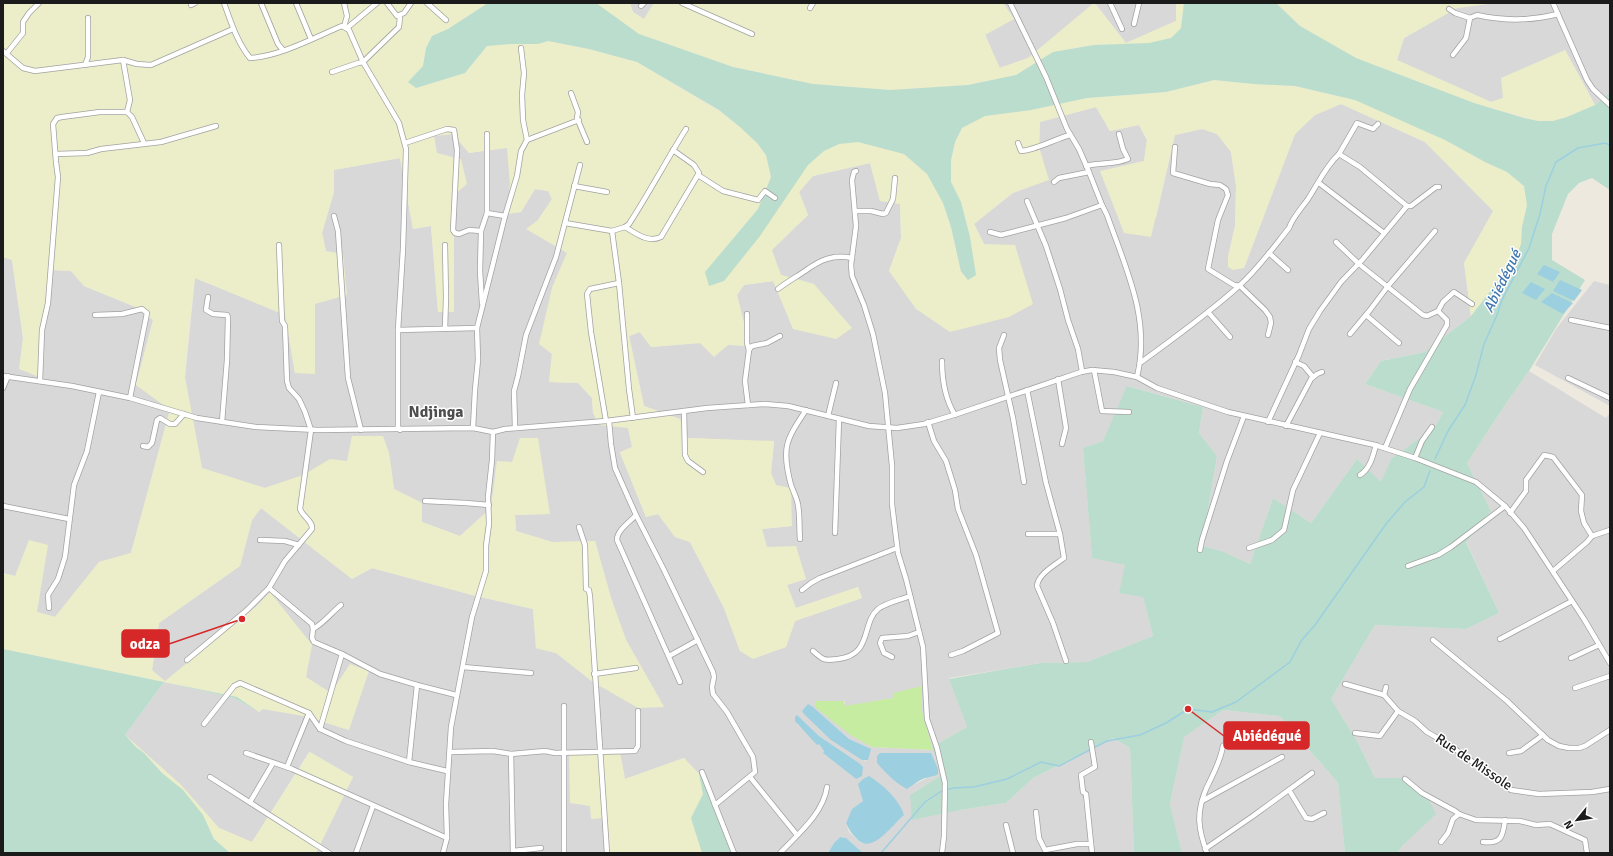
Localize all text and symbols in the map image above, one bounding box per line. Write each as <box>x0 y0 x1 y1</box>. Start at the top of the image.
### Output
water label: Abiédégué <box>1479 245 1526 315</box>
district label: Ndjinga <box>409 402 463 422</box>
callout: odza <box>122 630 169 657</box>
text: odza <box>130 635 160 653</box>
callout: Abiédégué <box>1224 722 1309 749</box>
text: Abiédégué <box>1233 727 1301 745</box>
street label: Rue de Missole <box>1432 730 1516 794</box>
north arrow <box>1557 800 1597 840</box>
text: N <box>1561 818 1576 831</box>

